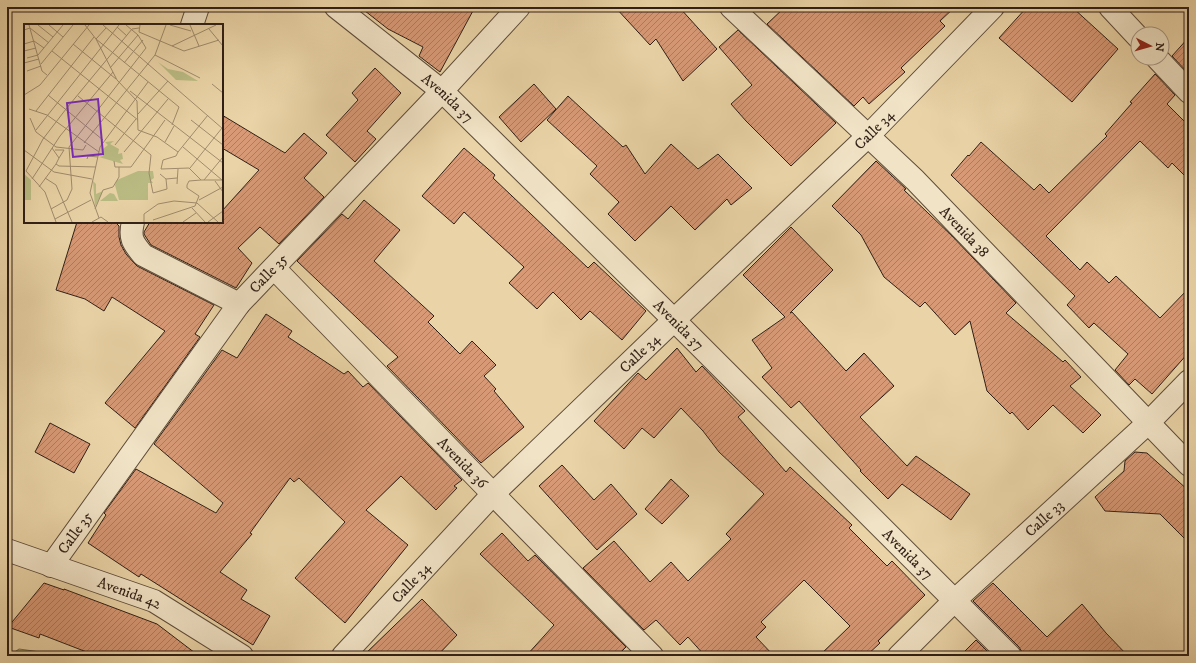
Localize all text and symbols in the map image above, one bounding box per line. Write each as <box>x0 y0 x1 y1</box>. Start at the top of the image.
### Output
inset map <box>24 24 223 223</box>
north arrow <box>1130 26 1170 66</box>
text: N <box>1152 42 1166 52</box>
street label: Avenida 37 <box>418 69 478 127</box>
street label: Calle 34 <box>850 105 898 154</box>
street label: Avenida 38 <box>935 202 994 261</box>
street label: Calle 35 <box>245 249 292 297</box>
street label: Avenida 37 <box>649 295 708 354</box>
street label: Calle 34 <box>615 329 664 377</box>
street label: Avenida 36 <box>433 433 493 493</box>
street label: Calle 33 <box>1021 496 1067 541</box>
street label: Calle 35 <box>53 507 97 558</box>
street label: Avenida 37 <box>878 524 937 583</box>
street label: Calle 34 <box>387 558 435 607</box>
street label: Avenida 42 <box>95 573 166 614</box>

